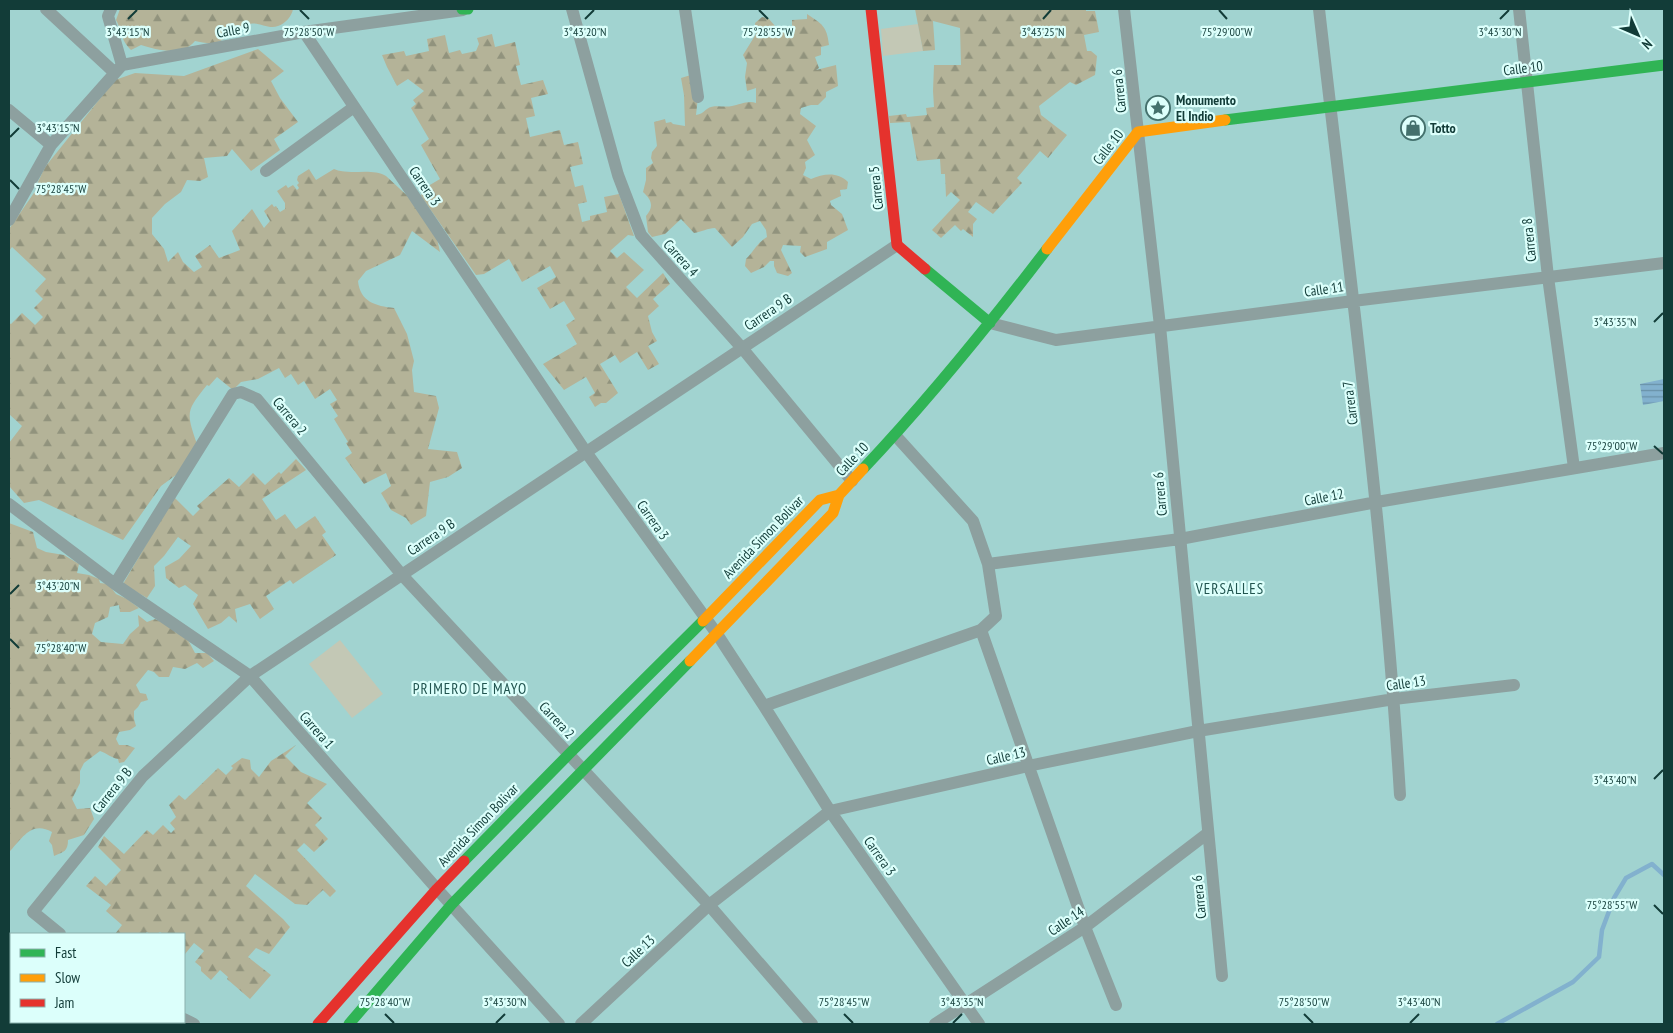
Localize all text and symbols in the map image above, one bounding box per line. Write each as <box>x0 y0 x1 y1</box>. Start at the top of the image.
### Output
north arrow <box>1613 10 1663 60</box>
street label: Calle 9 <box>215 18 251 42</box>
text: 3°43'15"N <box>106 24 150 39</box>
text: 75°28'50"W <box>284 24 334 39</box>
text: 3°43'20"N <box>563 24 607 39</box>
text: 75°28'55"W <box>743 24 793 39</box>
text: 3°43'25"N <box>1021 24 1065 39</box>
text: 75°29'00"W <box>1202 24 1252 39</box>
text: 3°43'30"N <box>1478 24 1522 39</box>
text: N <box>1638 35 1656 53</box>
street label: Calle 10 <box>1502 57 1544 79</box>
street label: Carrera 6 <box>1108 68 1130 114</box>
place label: Monumento El Indio <box>1176 91 1236 125</box>
place icon: Monumento El Indio <box>1145 95 1171 121</box>
shop icon: Totto <box>1400 115 1426 141</box>
place label: Totto <box>1430 119 1456 137</box>
text: 3°43'15"N <box>36 120 80 135</box>
street label: Calle 10 <box>1089 126 1127 168</box>
street label: Carrera 3 <box>405 163 445 209</box>
street label: Carrera 5 <box>865 165 887 211</box>
text: 75°28'45"W <box>36 181 86 196</box>
street label: Carrera 8 <box>1518 217 1540 263</box>
street label: Carrera 4 <box>660 236 703 281</box>
street label: Calle 11 <box>1303 277 1345 301</box>
street label: Carrera 9 B <box>741 290 795 334</box>
text: 3°43'35"N <box>1593 314 1637 329</box>
street label: Carrera 7 <box>1338 380 1362 426</box>
street label: Carrera 2 <box>269 393 311 439</box>
street label: Calle 10 <box>832 438 872 480</box>
text: 75°29'00"W <box>1587 438 1637 453</box>
street label: Carrera 6 <box>1149 471 1171 517</box>
street label: Calle 12 <box>1303 484 1345 510</box>
street label: Avenida Simon Bolivar <box>719 492 807 582</box>
street label: Carrera 3 <box>633 497 673 543</box>
street label: Carrera 9 B <box>404 515 458 559</box>
text: 3°43'20"N <box>36 578 80 593</box>
district label: VERSALLES <box>1195 579 1264 598</box>
text: 75°28'40"W <box>36 640 86 655</box>
street label: Calle 13 <box>1385 671 1427 695</box>
district label: PRIMERO DE MAYO <box>413 679 527 698</box>
street label: Carrera 2 <box>535 698 579 742</box>
street label: Carrera 1 <box>296 707 338 753</box>
street label: Calle 13 <box>985 743 1027 769</box>
street label: Carrera 9 B <box>88 764 136 816</box>
text: 3°43'40"N <box>1593 772 1637 787</box>
street label: Avenida Simon Bolivar <box>434 780 522 870</box>
street label: Carrera 3 <box>860 833 900 879</box>
street label: Carrera 6 <box>1188 874 1210 920</box>
text: 75°28'55"W <box>1587 897 1637 912</box>
street label: Calle 14 <box>1045 902 1088 940</box>
street label: Calle 13 <box>617 931 659 971</box>
legend <box>10 933 185 1023</box>
text: Fast <box>55 943 76 962</box>
text: Slow <box>55 968 80 987</box>
text: Jam <box>54 993 74 1012</box>
text: 75°28'40"W <box>360 994 410 1009</box>
text: 3°43'30"N <box>483 994 527 1009</box>
text: 75°28'45"W <box>819 994 869 1009</box>
text: 3°43'35"N <box>940 994 984 1009</box>
text: 75°28'50"W <box>1279 994 1329 1009</box>
text: 3°43'40"N <box>1397 994 1441 1009</box>

